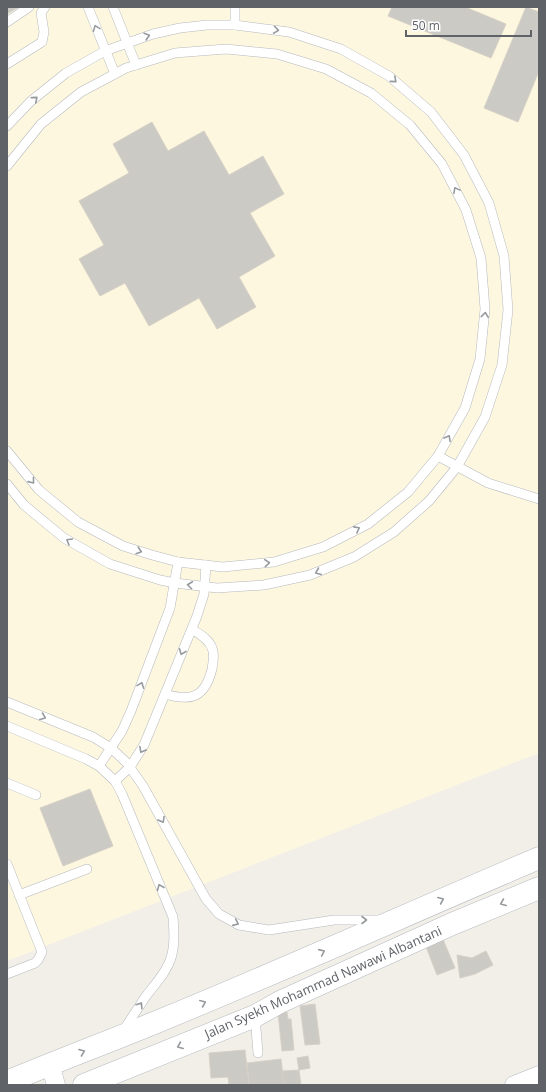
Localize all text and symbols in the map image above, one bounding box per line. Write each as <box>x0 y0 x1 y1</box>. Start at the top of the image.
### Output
scale bar <box>406 12 531 38</box>
text: 50 m <box>412 17 440 34</box>
one-way arrow <box>93 24 101 31</box>
one-way arrow <box>273 25 279 34</box>
one-way arrow <box>143 32 150 41</box>
one-way arrow <box>389 76 397 83</box>
one-way arrow <box>30 96 37 103</box>
one-way arrow <box>453 187 460 194</box>
one-way arrow <box>480 312 489 318</box>
one-way arrow <box>443 435 450 442</box>
one-way arrow <box>27 476 34 483</box>
one-way arrow <box>353 526 361 534</box>
one-way arrow <box>66 538 73 545</box>
one-way arrow <box>135 546 142 555</box>
one-way arrow <box>264 558 270 567</box>
one-way arrow <box>314 567 321 575</box>
one-way arrow <box>187 581 193 590</box>
one-way arrow <box>179 649 187 656</box>
one-way arrow <box>137 681 145 688</box>
one-way arrow <box>39 712 47 720</box>
one-way arrow <box>139 746 146 753</box>
one-way arrow <box>157 816 165 823</box>
one-way arrow <box>157 883 165 890</box>
one-way arrow <box>438 896 445 904</box>
one-way arrow <box>500 898 507 906</box>
one-way arrow <box>361 916 367 924</box>
one-way arrow <box>232 918 240 926</box>
street label: Jalan Syekh Mohammad Nawawi Albantani <box>200 921 444 1043</box>
one-way arrow <box>318 949 326 957</box>
one-way arrow <box>198 1000 206 1008</box>
one-way arrow <box>135 1002 143 1009</box>
one-way arrow <box>176 1042 183 1050</box>
one-way arrow <box>79 1048 86 1056</box>

